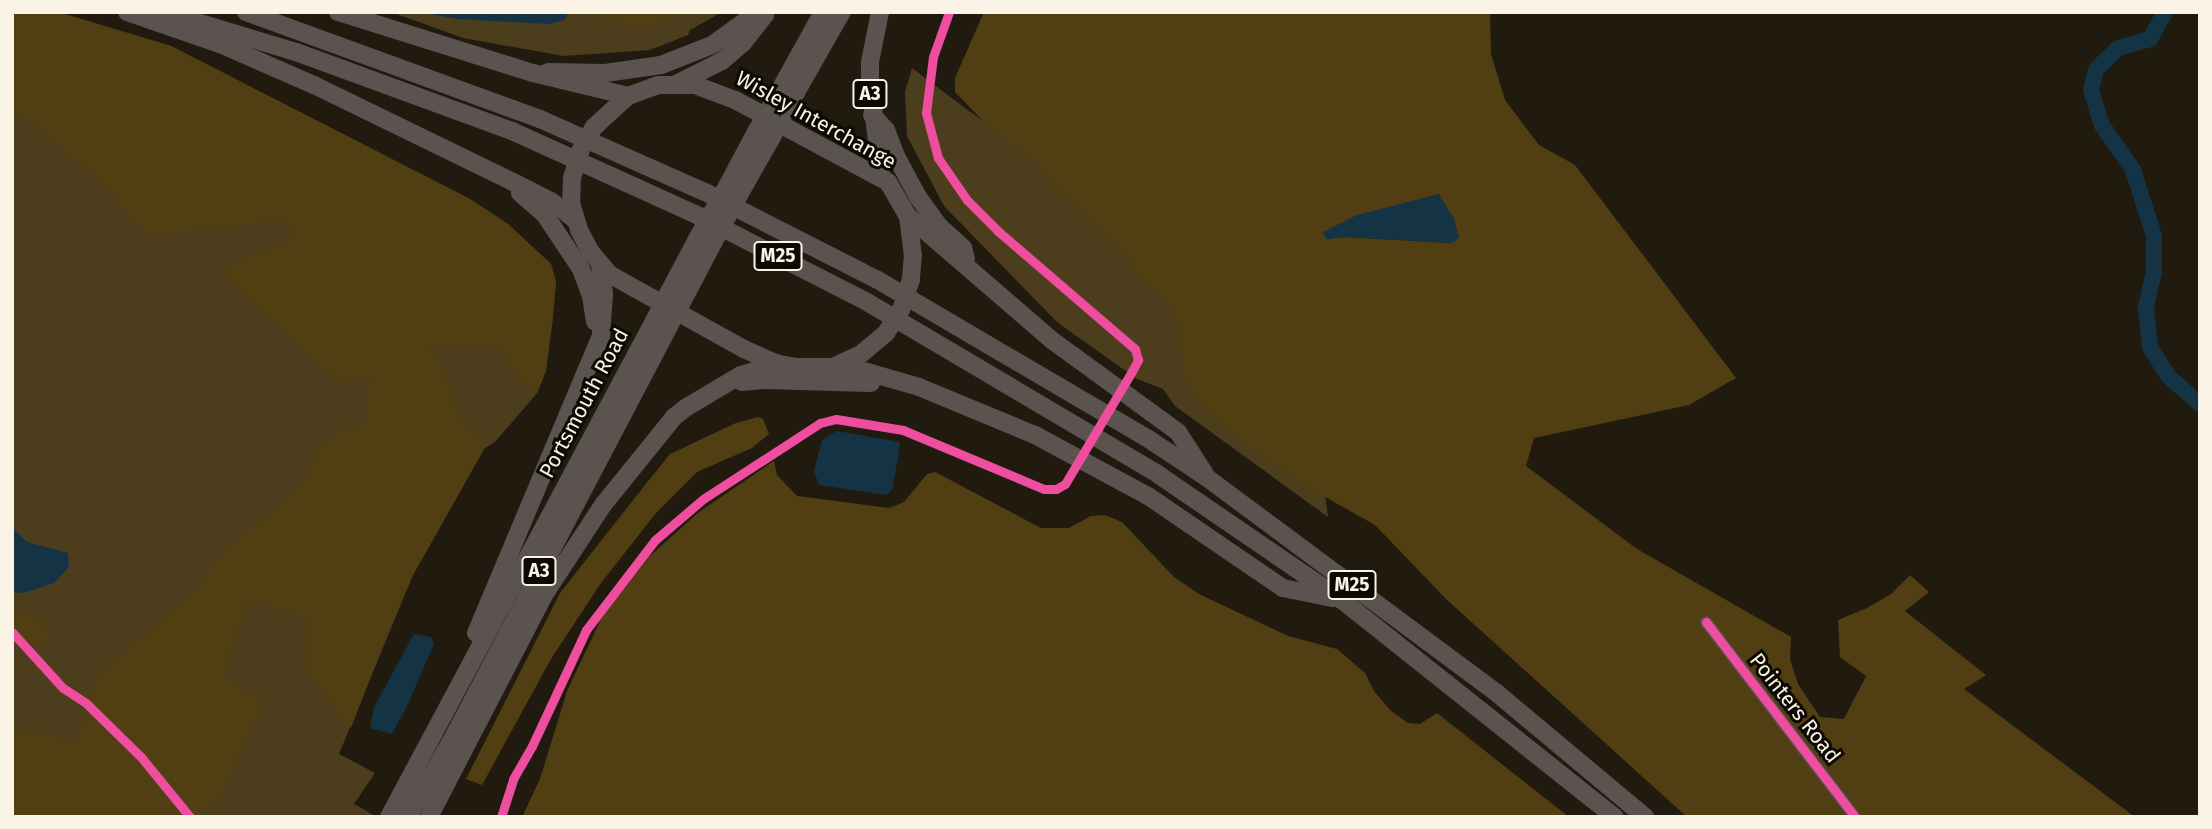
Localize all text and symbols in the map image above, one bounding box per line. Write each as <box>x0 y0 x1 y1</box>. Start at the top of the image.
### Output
street label: Wisley Interchange <box>732 66 900 174</box>
road number: A3 <box>851 78 889 110</box>
road number: M25 <box>754 240 802 272</box>
street label: Portsmouth Road <box>534 324 634 482</box>
road number: A3 <box>520 556 558 586</box>
road number: M25 <box>1328 570 1376 600</box>
street label: Pointers Road <box>1744 648 1846 768</box>

